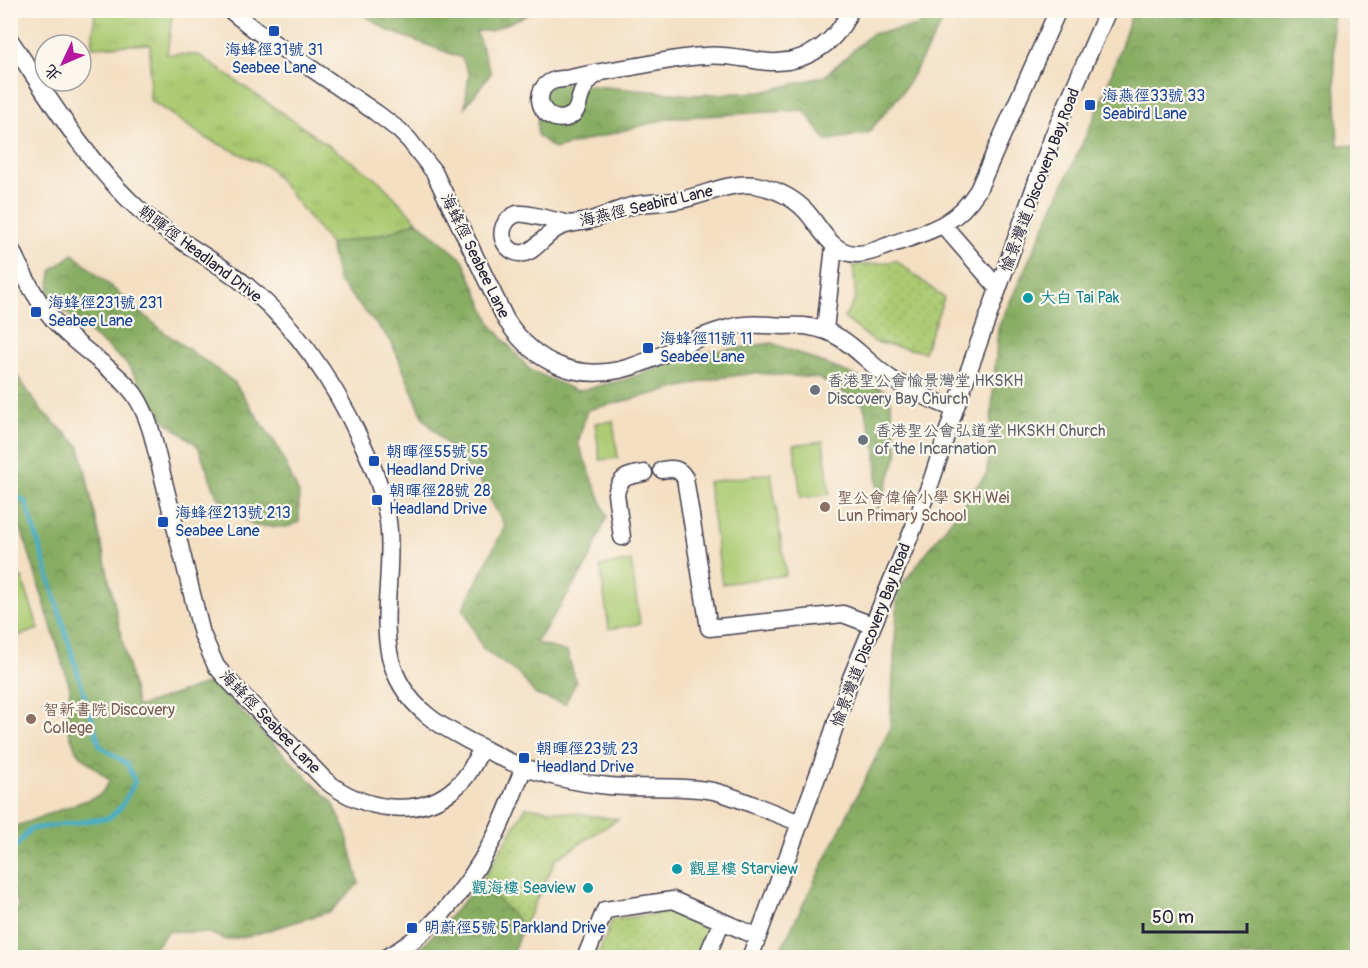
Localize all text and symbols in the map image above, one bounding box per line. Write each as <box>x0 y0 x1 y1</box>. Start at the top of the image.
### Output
marker: 海蜂徑31號 31 Seabee Lane <box>267 24 281 38</box>
north arrow <box>33 33 93 93</box>
place label: 海蜂徑31號 31 Seabee Lane <box>225 40 323 78</box>
text: 北 <box>40 60 66 85</box>
street label: 愉景灣道 Discovery Bay Road <box>996 85 1084 275</box>
place label: 海燕徑33號 33 Seabird Lane <box>1102 86 1205 124</box>
marker: 海燕徑33號 33 Seabird Lane <box>1083 98 1097 112</box>
street label: 海燕徑 Seabird Lane <box>577 181 715 231</box>
street label: 海蜂徑 Seabee Lane <box>436 190 514 322</box>
street label: 朝暉徑 Headland Drive <box>134 201 266 307</box>
place label: 大白 Tai Pak <box>1040 288 1120 308</box>
marker: 大白 Tai Pak <box>1021 291 1035 305</box>
place label: 海蜂徑231號 231 Seabee Lane <box>48 293 163 331</box>
marker: 海蜂徑231號 231 Seabee Lane <box>29 305 43 319</box>
place label: 海蜂徑11號 11 Seabee Lane <box>660 329 753 367</box>
marker: 海蜂徑11號 11 Seabee Lane <box>641 341 655 355</box>
place label: 香港聖公會愉景灣堂 HKSKH Discovery Bay Church <box>827 371 1023 409</box>
marker: 香港聖公會愉景灣堂 HKSKH Discovery Bay Church <box>808 383 822 397</box>
place label: 香港聖公會弘道堂 HKSKH Church of the Incarnation <box>875 421 1106 459</box>
marker: 香港聖公會弘道堂 HKSKH Church of the Incarnation <box>856 433 870 447</box>
place label: 朝暉徑55號 55 Headland Drive <box>386 442 488 480</box>
marker: 朝暉徑55號 55 Headland Drive <box>367 454 381 468</box>
place label: 朝暉徑28號 28 Headland Drive <box>389 481 491 519</box>
place label: 聖公會偉倫小學 SKH Wei Lun Primary School <box>837 488 1010 526</box>
marker: 朝暉徑28號 28 Headland Drive <box>370 493 384 507</box>
marker: 聖公會偉倫小學 SKH Wei Lun Primary School <box>818 500 832 514</box>
place label: 海蜂徑213號 213 Seabee Lane <box>175 503 291 541</box>
marker: 海蜂徑213號 213 Seabee Lane <box>156 515 170 529</box>
street label: 愉景灣道 Discovery Bay Road <box>827 540 915 730</box>
street label: 海蜂徑 Seabee Lane <box>216 666 325 778</box>
place label: 智新書院 Discovery College <box>43 700 175 738</box>
marker: 智新書院 Discovery College <box>24 712 38 726</box>
place label: 朝暉徑23號 23 Headland Drive <box>536 739 638 777</box>
marker: 朝暉徑23號 23 Headland Drive <box>517 751 531 765</box>
place label: 觀星樓 Starview <box>689 859 798 879</box>
marker: 觀星樓 Starview <box>670 862 684 876</box>
place label: 觀海樓 Seaview <box>471 878 576 898</box>
marker: 觀海樓 Seaview <box>581 881 595 895</box>
scale bar <box>1143 896 1246 934</box>
text: 50 m <box>1152 906 1194 929</box>
place label: 明蔚徑5號 5 Parkland Drive <box>424 918 606 938</box>
marker: 明蔚徑5號 5 Parkland Drive <box>405 921 419 935</box>

